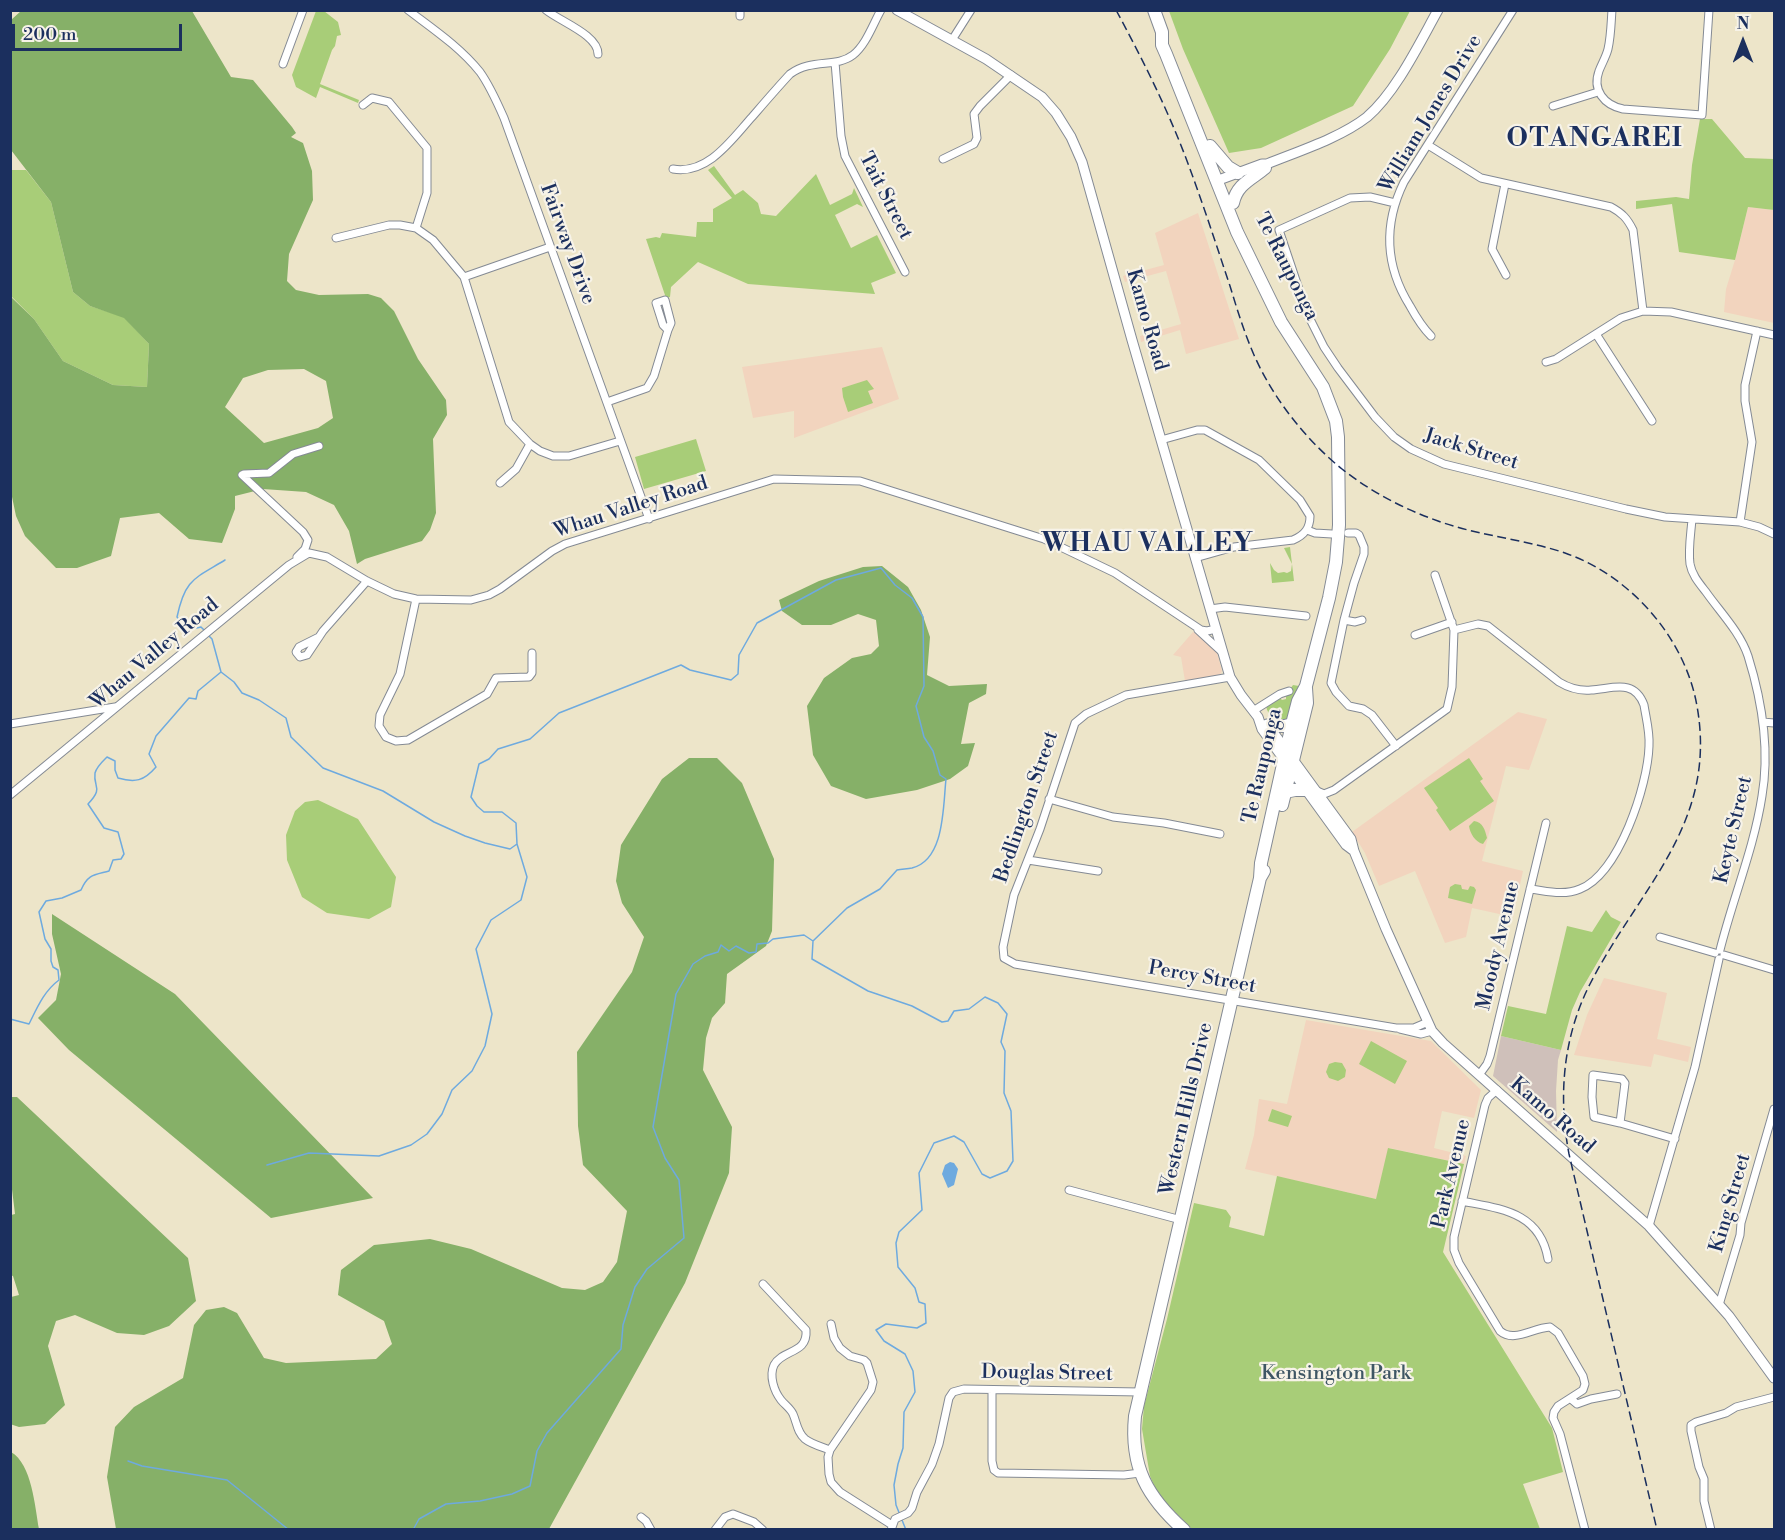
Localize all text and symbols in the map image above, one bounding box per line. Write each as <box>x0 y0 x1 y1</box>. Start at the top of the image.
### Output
scale bar <box>15 12 184 50</box>
north arrow <box>1713 12 1773 72</box>
text: N <box>1737 14 1749 34</box>
text: 200 m <box>23 23 77 46</box>
street label: William Jones Drive <box>1374 31 1488 197</box>
district label: OTANGAREI <box>1507 124 1683 156</box>
street label: Tait Street <box>853 148 917 244</box>
street label: Fairway Drive <box>534 180 600 308</box>
street label: Te Rauponga <box>1249 209 1323 325</box>
street label: Kamo Road <box>1120 266 1172 374</box>
street label: Jack Street <box>1421 424 1521 476</box>
street label: Whau Valley Road <box>551 472 711 544</box>
district label: WHAU VALLEY <box>1042 529 1254 561</box>
street label: Whau Valley Road <box>86 593 224 715</box>
street label: Te Rauponga <box>1238 706 1288 826</box>
street label: Bedlington Street <box>990 728 1064 886</box>
street label: Keyte Street <box>1710 774 1758 886</box>
street label: Moody Avenue <box>1473 879 1525 1013</box>
street label: Percy Street <box>1146 957 1258 999</box>
street label: Western Hills Drive <box>1155 1020 1219 1198</box>
street label: Kamo Road <box>1505 1073 1599 1159</box>
street label: Park Avenue <box>1428 1117 1476 1231</box>
street label: King Street <box>1705 1151 1757 1255</box>
street label: Douglas Street <box>981 1361 1113 1387</box>
park label: Kensington Park <box>1261 1362 1411 1386</box>

